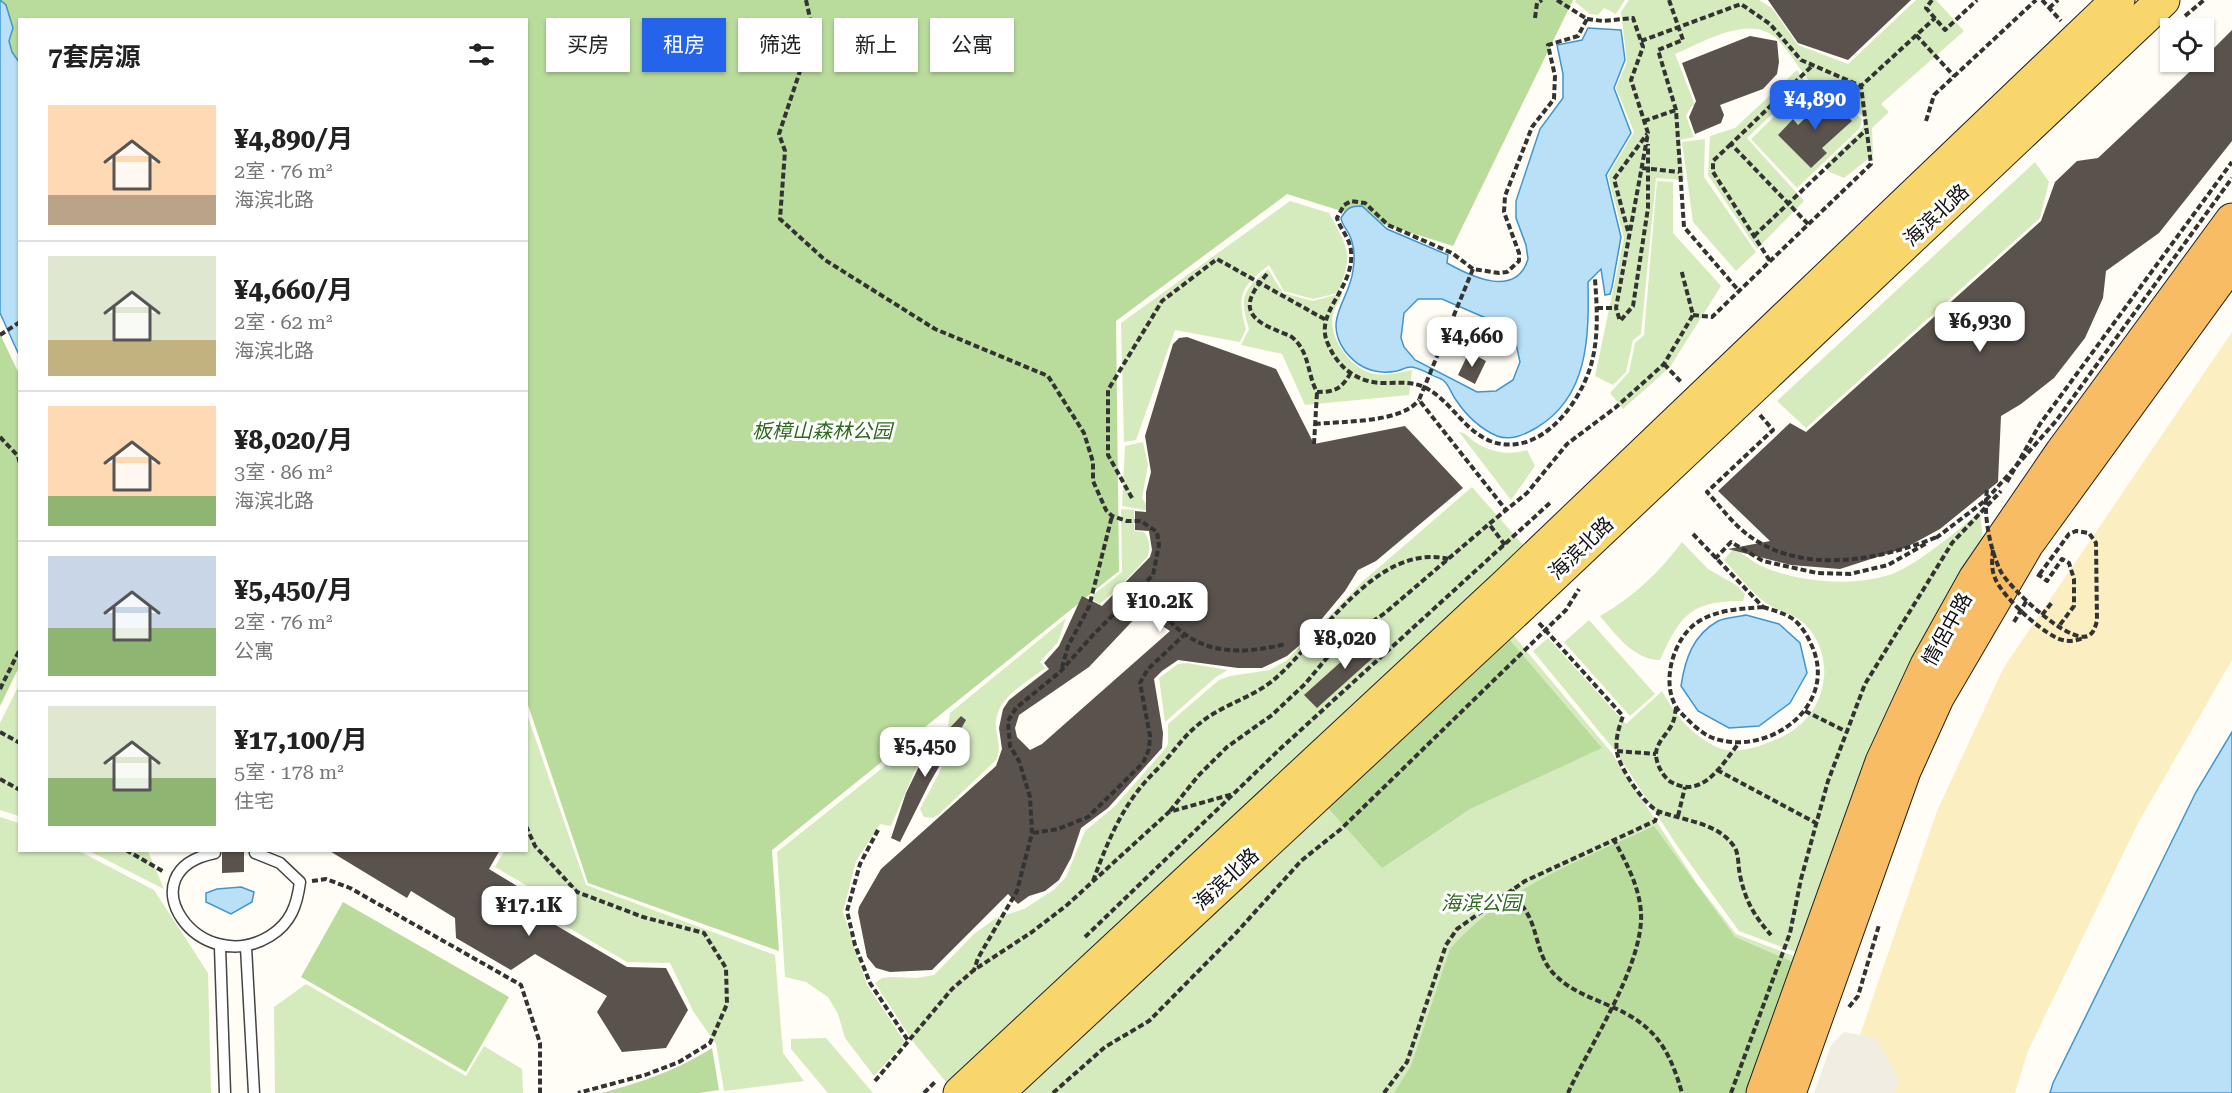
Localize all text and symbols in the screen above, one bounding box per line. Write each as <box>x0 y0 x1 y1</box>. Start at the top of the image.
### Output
chip: 买房 <box>546 18 630 72</box>
chip: 租房 <box>642 18 726 72</box>
chip: 筛选 <box>738 18 822 72</box>
chip: 新上 <box>834 18 918 72</box>
chip: 公寓 <box>930 18 1014 72</box>
map controls <box>2160 18 2214 72</box>
button: locate <box>2160 18 2214 72</box>
icon: filters <box>465 38 498 71</box>
text: 7套房源 <box>48 42 141 72</box>
pin: ¥4,890 <box>1766 80 1864 131</box>
text: ¥4,890 <box>1784 87 1846 111</box>
text: ¥4,890/月 <box>234 124 353 154</box>
icon: home <box>96 129 168 201</box>
text: 2室 · 76 m² <box>234 159 333 183</box>
street label: 海滨北路 <box>1899 179 1973 251</box>
text: 海滨北路 <box>234 188 314 212</box>
text: ¥4,660/月 <box>234 275 353 305</box>
icon: home <box>96 280 168 352</box>
pin: ¥6,930 <box>1931 302 2029 353</box>
text: ¥6,930 <box>1949 309 2011 333</box>
text: 2室 · 62 m² <box>234 310 333 334</box>
pin: ¥4,660 <box>1423 317 1521 368</box>
text: ¥4,660 <box>1441 324 1503 348</box>
text: 海滨北路 <box>234 339 314 363</box>
park label: 板樟山森林公园 <box>752 419 895 443</box>
text: ¥8,020/月 <box>234 425 353 455</box>
icon: home <box>96 430 168 502</box>
text: 3室 · 86 m² <box>234 460 333 484</box>
text: 海滨北路 <box>234 489 314 513</box>
street label: 海滨北路 <box>1544 512 1618 584</box>
text: ¥5,450/月 <box>234 575 353 605</box>
icon: home <box>96 580 168 652</box>
pin: ¥10.2K <box>1111 582 1209 633</box>
street label: 情侶中路 <box>1917 588 1977 670</box>
text: ¥10.2K <box>1127 589 1193 613</box>
text: 2室 · 76 m² <box>234 610 333 634</box>
pin: ¥8,020 <box>1296 619 1394 670</box>
text: ¥8,020 <box>1314 626 1376 650</box>
text: 公寓 <box>234 639 274 663</box>
text: ¥17,100/月 <box>234 725 368 755</box>
pin: ¥5,450 <box>876 727 974 778</box>
icon: home <box>96 730 168 802</box>
text: ¥5,450 <box>894 734 956 758</box>
text: 5室 · 178 m² <box>234 760 344 784</box>
text: 住宅 <box>234 789 274 813</box>
street label: 海滨北路 <box>1189 843 1263 915</box>
pin: ¥17.1K <box>480 886 578 937</box>
park label: 海滨公园 <box>1441 891 1524 915</box>
text: ¥17.1K <box>496 893 562 917</box>

